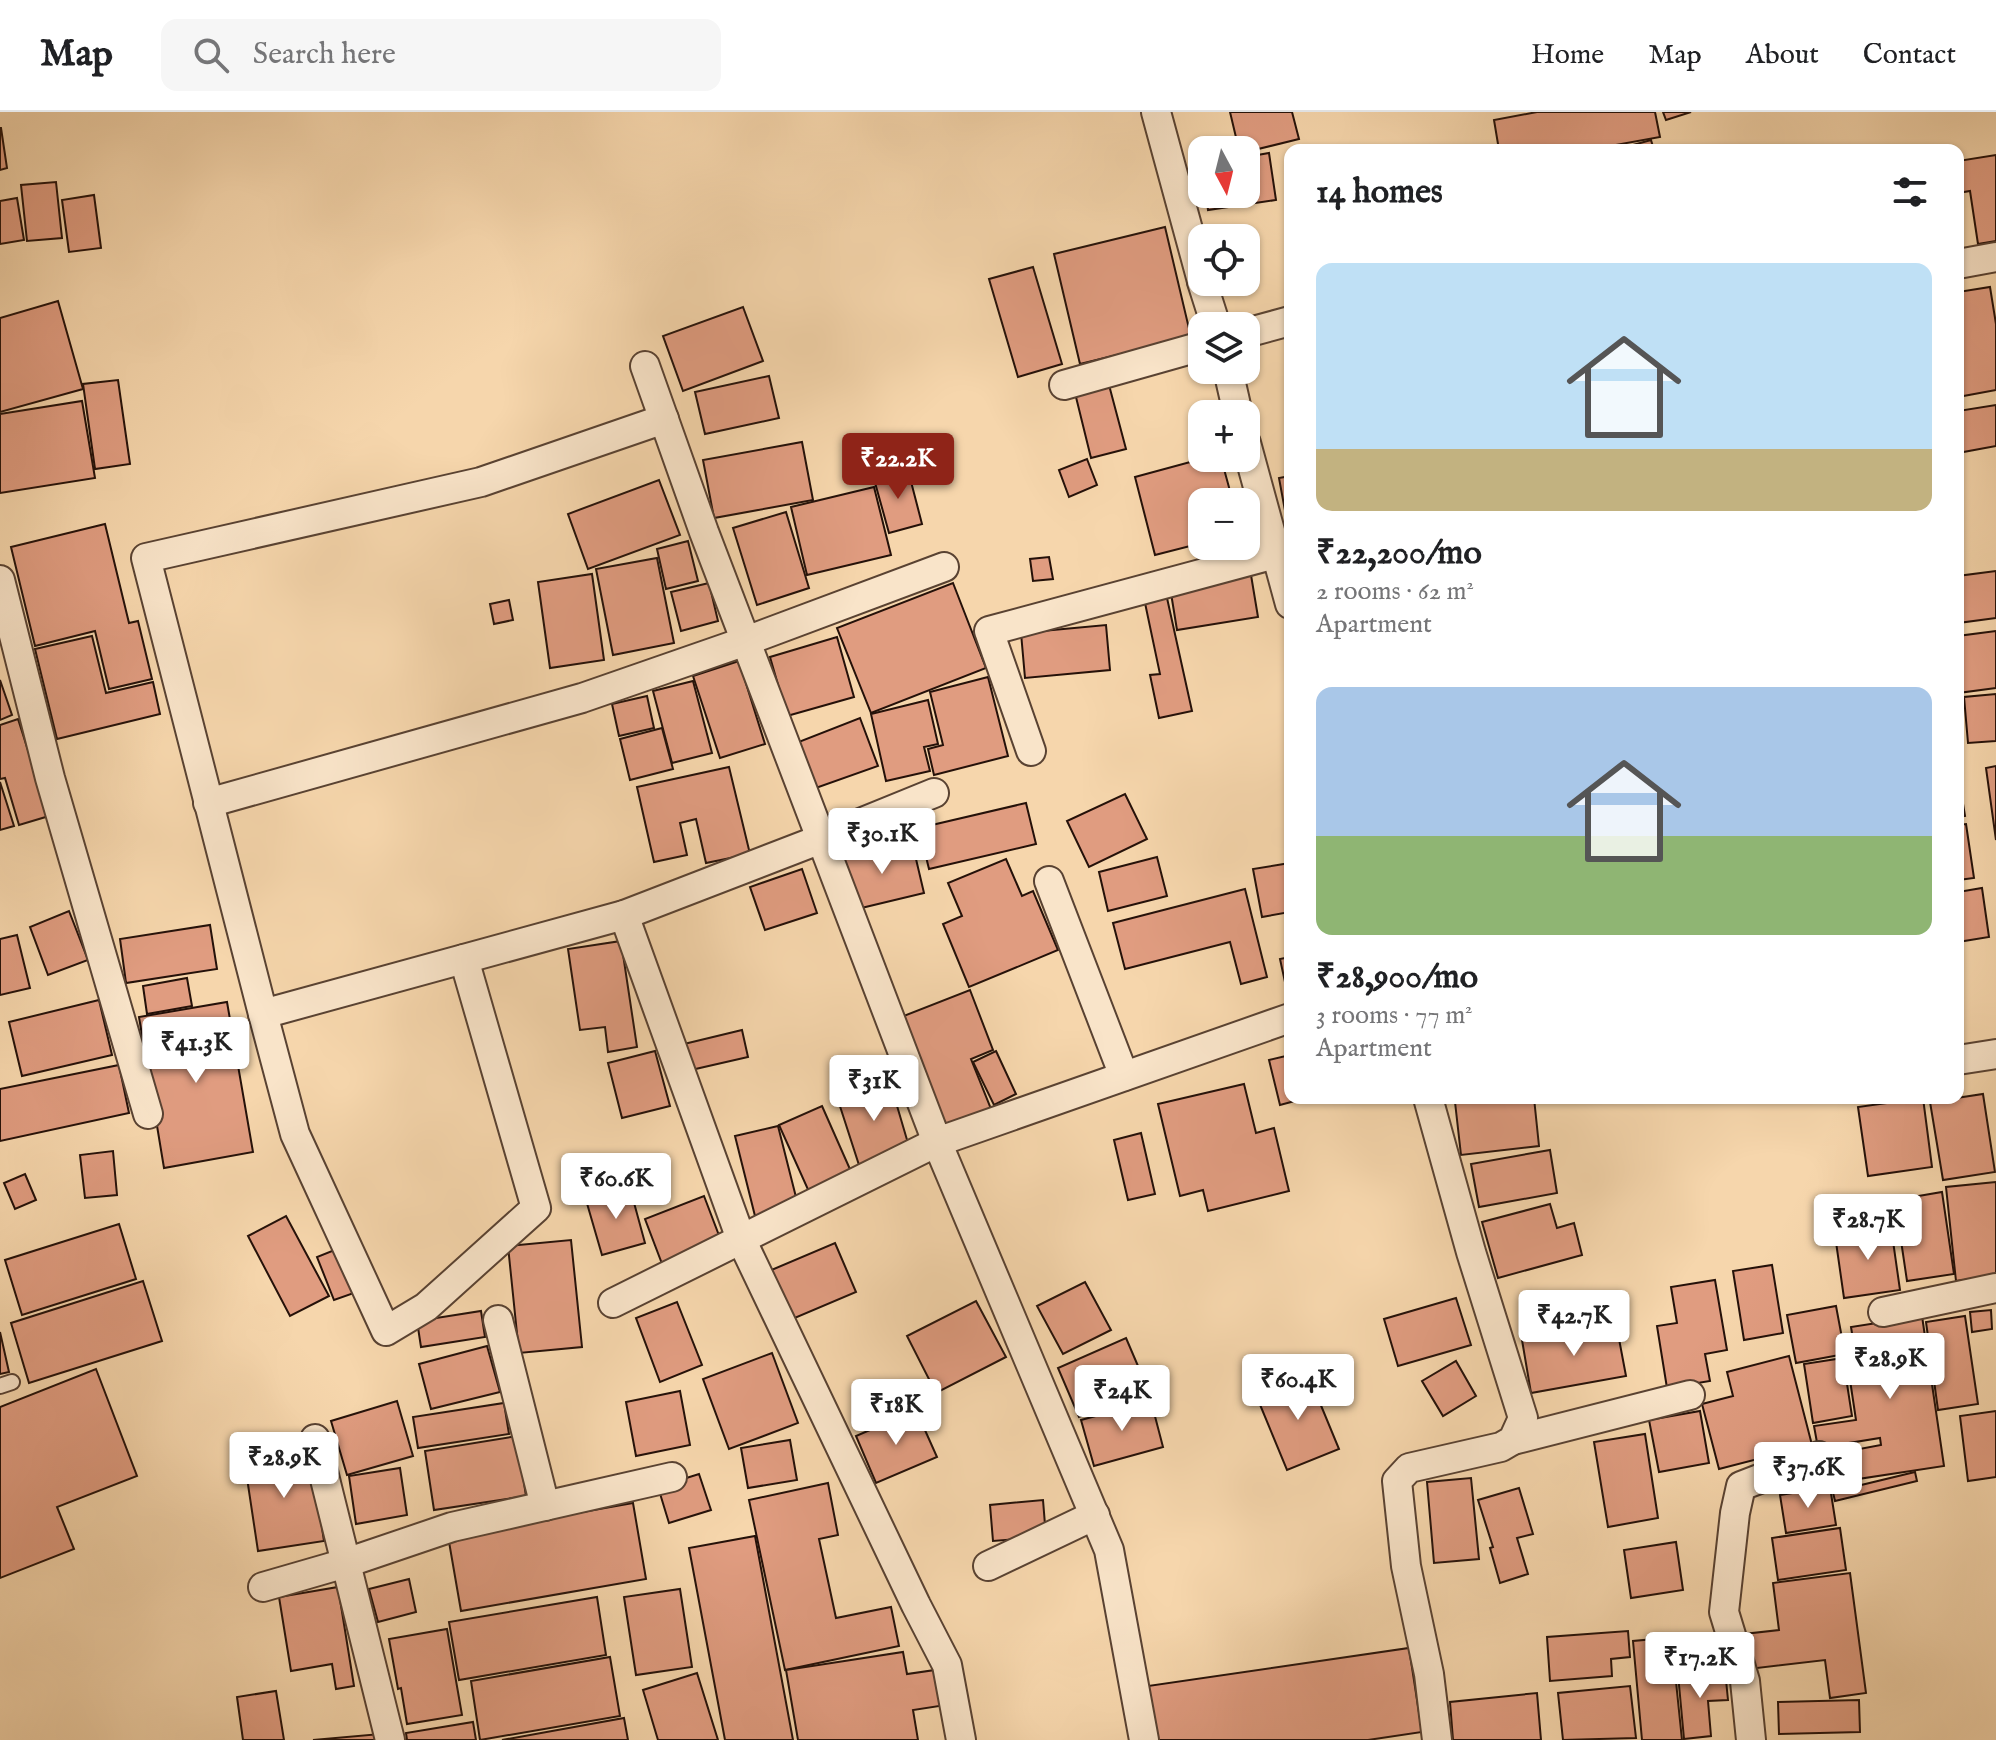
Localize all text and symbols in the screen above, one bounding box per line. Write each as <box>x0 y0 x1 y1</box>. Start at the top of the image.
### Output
search box <box>161 19 721 91</box>
text: Map <box>40 31 113 79</box>
icon: search <box>189 33 233 77</box>
text: Search here <box>253 36 396 74</box>
text: Home <box>1531 38 1604 73</box>
text: Map <box>1648 38 1702 73</box>
text: About <box>1746 38 1819 73</box>
text: Contact <box>1863 38 1956 73</box>
north arrow <box>1188 136 1260 208</box>
map controls <box>1188 136 1260 560</box>
icon: filters <box>1888 170 1932 214</box>
text: 14 homes <box>1316 171 1443 214</box>
button: locate <box>1188 224 1260 296</box>
button: layers <box>1188 312 1260 384</box>
icon: home <box>1552 315 1696 459</box>
button: + <box>1188 400 1260 472</box>
pin: ₹22.2K <box>833 433 963 501</box>
text: ₹22.2K <box>860 442 936 475</box>
button: − <box>1188 488 1260 560</box>
text: ₹22,200/mo <box>1316 532 1482 575</box>
text: 2 rooms · 62 m² <box>1316 575 1474 608</box>
text: Apartment <box>1316 608 1432 641</box>
icon: home <box>1552 739 1696 883</box>
pin: ₹30.1K <box>817 808 947 876</box>
text: ₹30.1K <box>846 817 918 850</box>
text: ₹28,900/mo <box>1316 956 1478 999</box>
text: 3 rooms · 77 m² <box>1316 999 1473 1032</box>
pin: ₹41.3K <box>131 1017 261 1085</box>
text: ₹41.3K <box>160 1026 232 1059</box>
text: Apartment <box>1316 1032 1432 1065</box>
pin: ₹31K <box>827 1055 921 1123</box>
text: ₹31K <box>847 1064 901 1097</box>
pin: ₹60.6K <box>551 1153 681 1221</box>
text: ₹60.6K <box>579 1162 653 1195</box>
pin: ₹28.7K <box>1803 1194 1933 1262</box>
text: ₹28.7K <box>1832 1203 1904 1236</box>
pin: ₹42.7K <box>1509 1290 1639 1358</box>
text: ₹42.7K <box>1537 1299 1611 1332</box>
pin: ₹28.9K <box>1825 1333 1955 1401</box>
text: ₹28.9K <box>1854 1342 1927 1375</box>
pin: ₹60.4K <box>1233 1354 1363 1422</box>
text: ₹60.4K <box>1260 1363 1336 1396</box>
pin: ₹24K <box>1075 1365 1169 1433</box>
text: ₹24K <box>1093 1374 1151 1407</box>
pin: ₹18K <box>849 1379 943 1447</box>
text: ₹18K <box>869 1388 923 1421</box>
pin: ₹28.9K <box>219 1432 349 1500</box>
text: ₹28.9K <box>248 1441 321 1474</box>
pin: ₹37.6K <box>1743 1442 1873 1510</box>
text: ₹37.6K <box>1772 1451 1844 1484</box>
pin: ₹17.2K <box>1635 1632 1765 1700</box>
text: ₹17.2K <box>1663 1641 1737 1674</box>

